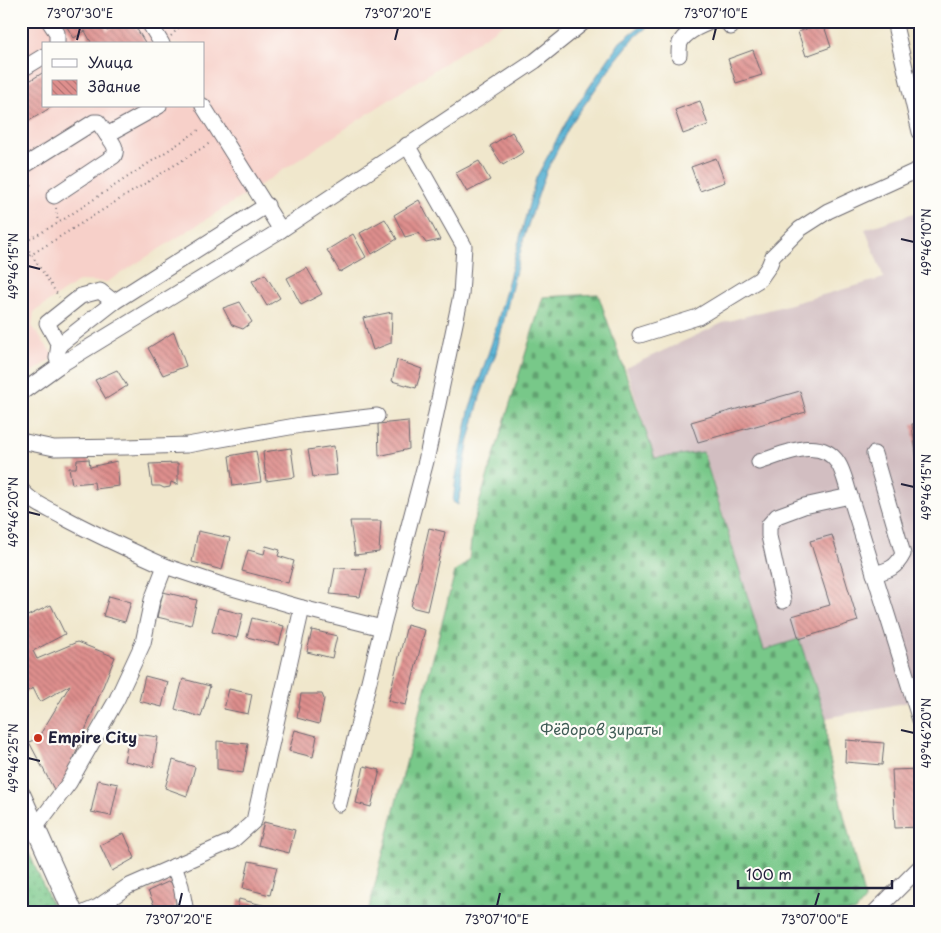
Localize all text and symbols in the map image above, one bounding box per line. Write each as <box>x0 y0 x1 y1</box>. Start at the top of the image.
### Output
text: 73°07'30"E <box>47 4 113 22</box>
text: 73°07'20"E <box>364 4 432 22</box>
text: 73°07'10"E <box>684 4 748 22</box>
legend <box>42 42 205 108</box>
text: Улица <box>88 50 133 73</box>
text: Здание <box>88 74 141 97</box>
text: 49°46'10"N <box>917 208 935 276</box>
text: 49°46'15"N <box>4 233 22 299</box>
text: 49°46'15"N <box>917 454 935 520</box>
text: 49°46'20"N <box>4 477 22 547</box>
text: 49°46'20"N <box>917 698 935 768</box>
park label: Фёдоров зираты <box>540 717 662 740</box>
text: 49°46'25"N <box>4 723 22 793</box>
place label: Empire City <box>48 725 137 748</box>
marker: Empire City <box>32 732 44 744</box>
scale bar <box>738 858 892 890</box>
text: 100 m <box>746 862 792 885</box>
text: 73°07'20"E <box>145 910 213 928</box>
text: 73°07'10"E <box>465 910 529 928</box>
text: 73°07'00"E <box>781 910 849 928</box>

